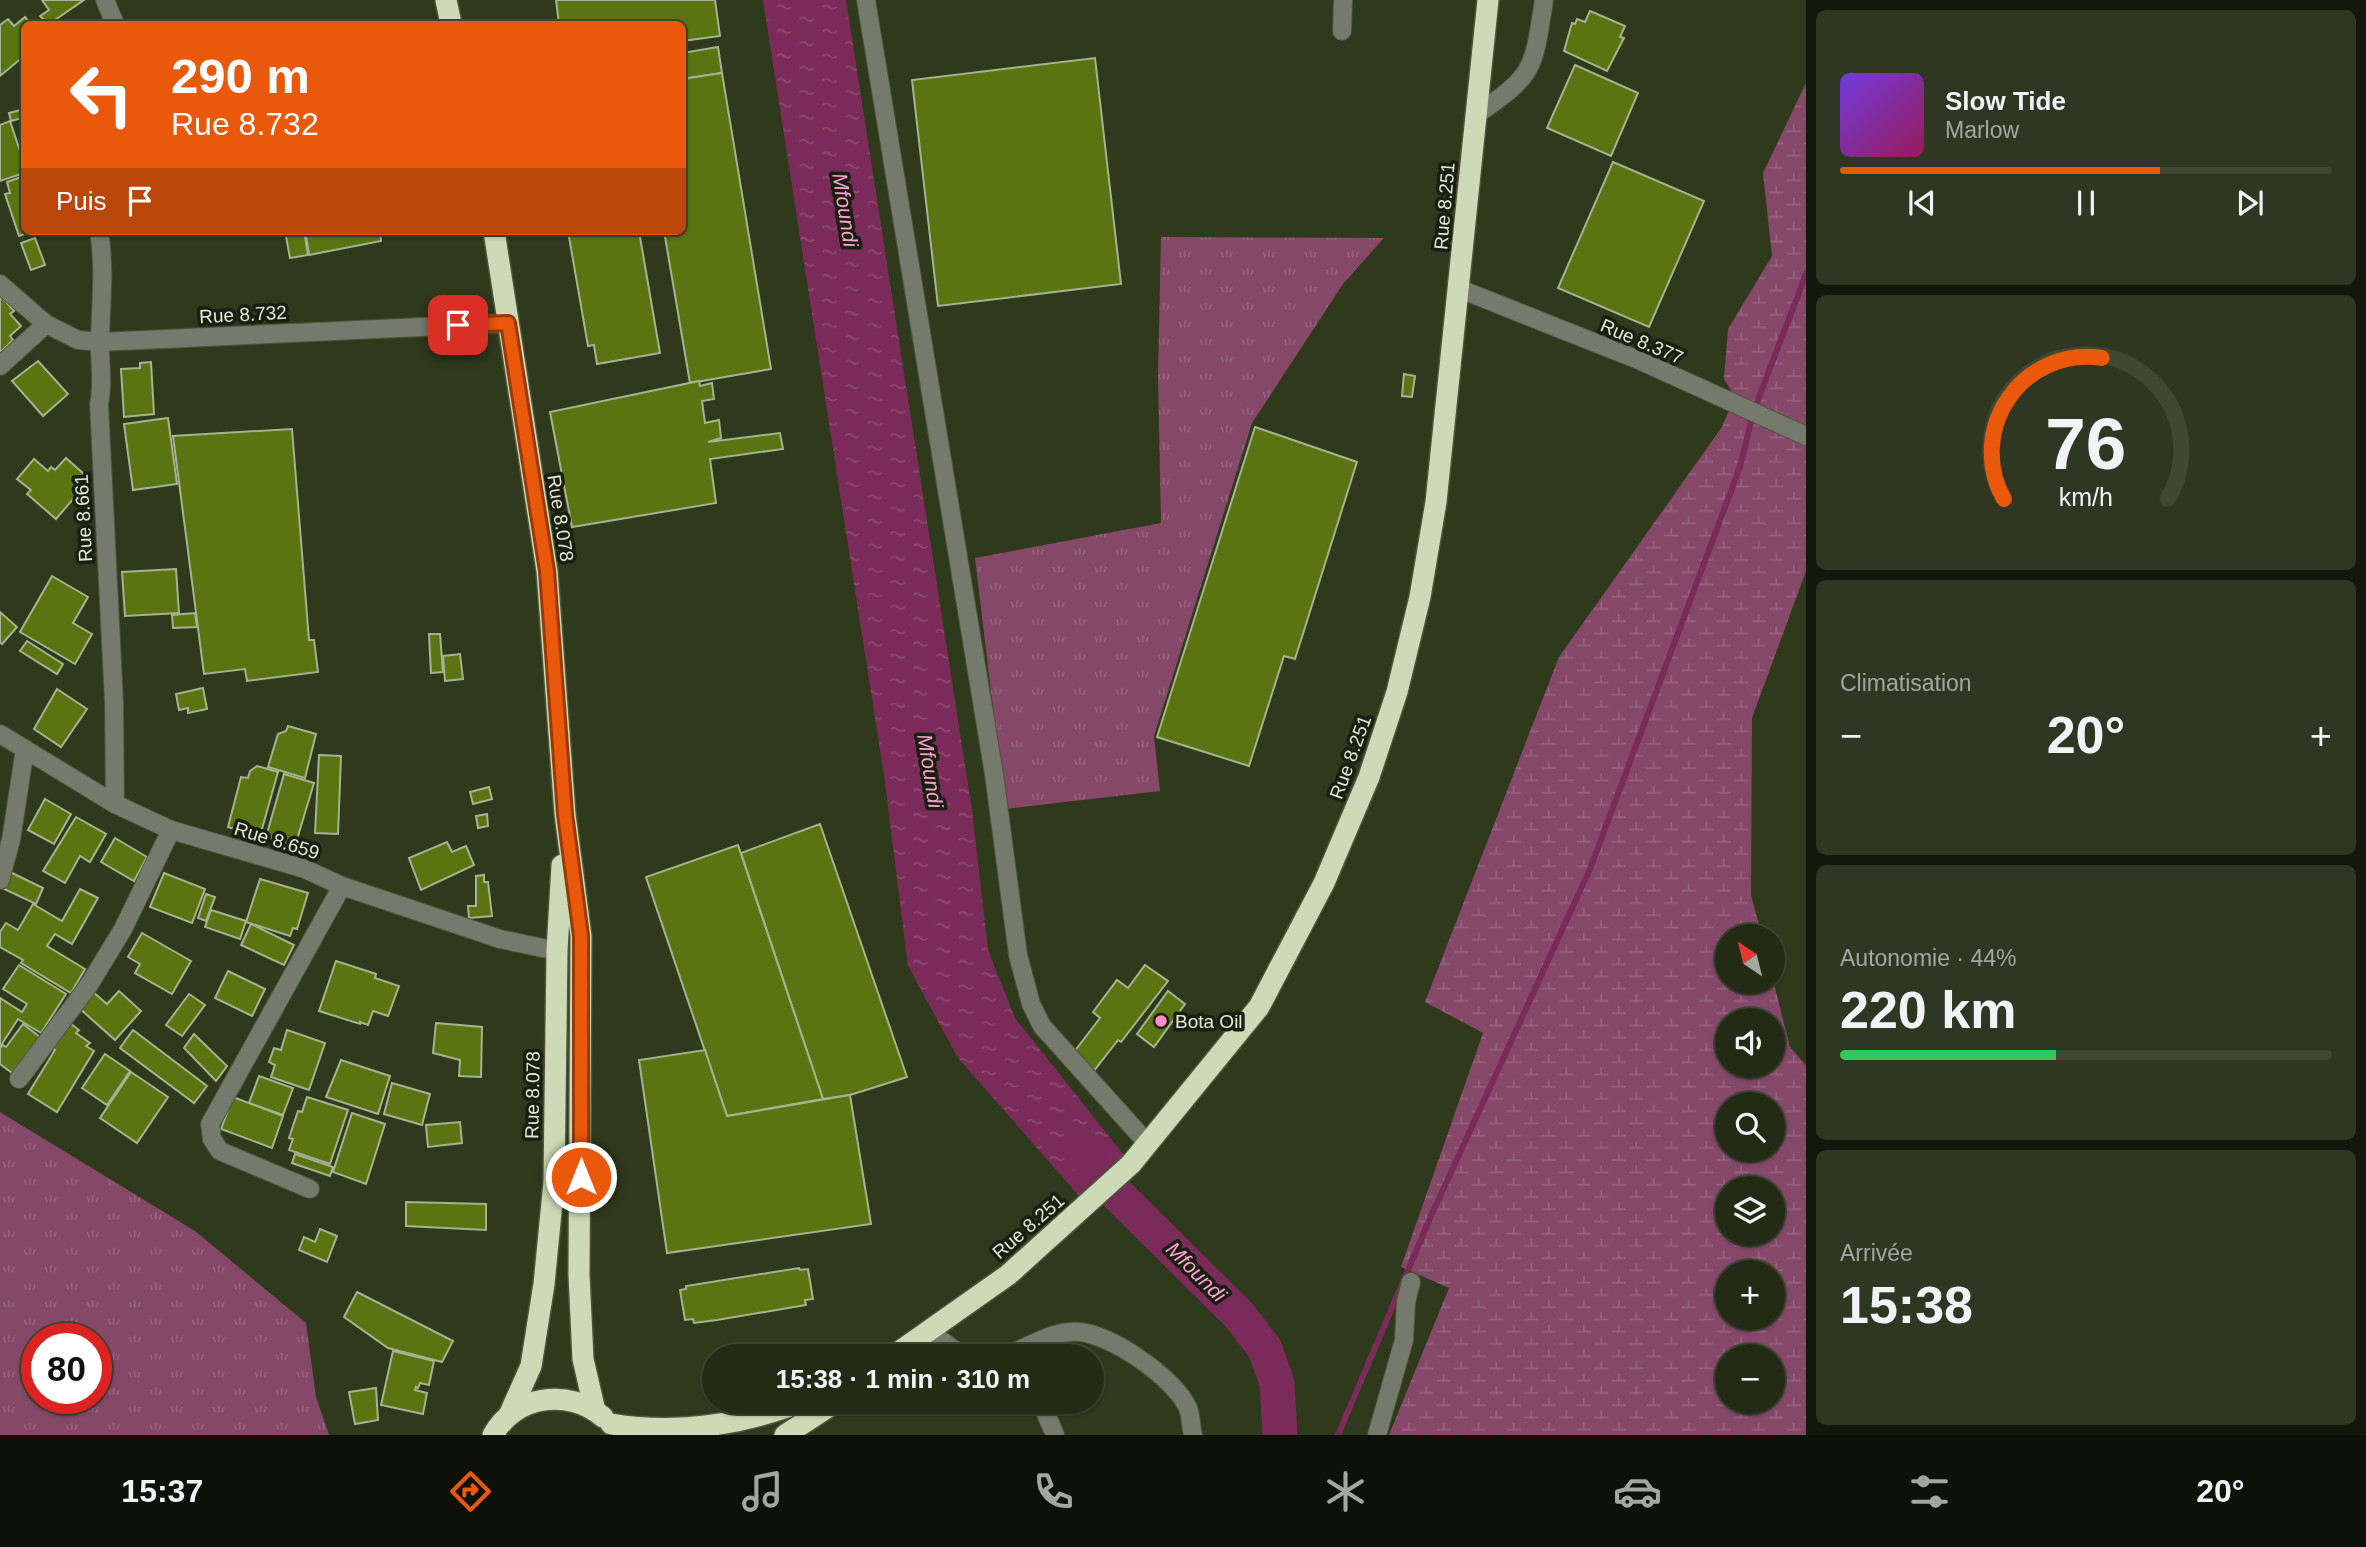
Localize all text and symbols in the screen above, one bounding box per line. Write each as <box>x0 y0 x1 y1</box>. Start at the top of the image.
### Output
icon: left <box>56 49 147 140</box>
text: 290 m <box>171 49 310 103</box>
text: Slow Tide <box>1945 86 2066 116</box>
text: Rue 8.732 <box>171 106 319 142</box>
text: Marlow <box>1945 117 2019 143</box>
street label: Rue 8.251 <box>1430 161 1459 251</box>
water label: Mfoundi <box>828 171 863 250</box>
icon: arrive <box>121 182 159 220</box>
icon: previous <box>1903 184 1941 222</box>
icon: pause <box>2067 184 2105 222</box>
icon: next <box>2231 184 2269 222</box>
text: Puis <box>56 186 107 216</box>
pin <box>428 295 488 355</box>
street label: Rue 8.732 <box>199 302 287 327</box>
icon: arrive <box>439 306 477 344</box>
street label: Rue 8.377 <box>1597 315 1686 368</box>
text: 76 <box>2046 403 2126 484</box>
street label: Rue 8.078 <box>543 473 578 563</box>
street label: Rue 8.661 <box>71 474 96 562</box>
text: km/h <box>2059 482 2113 510</box>
text: Climatisation <box>1840 670 1972 696</box>
text: 20° <box>2047 706 2125 764</box>
street label: Rue 8.251 <box>1326 712 1375 802</box>
text: − <box>1840 715 1862 757</box>
text: + <box>2310 715 2332 757</box>
water label: Mfoundi <box>913 732 948 811</box>
street label: Rue 8.659 <box>232 818 322 863</box>
north arrow <box>1715 924 1785 994</box>
map controls <box>1715 924 1785 1414</box>
text: Autonomie · 44% <box>1840 945 2016 971</box>
text: 220 km <box>1840 981 2016 1039</box>
button: sound <box>1715 1008 1785 1078</box>
place label: Bota Oil <box>1175 1011 1243 1032</box>
marker: Bota Oil <box>1153 1013 1169 1029</box>
street label: Rue 8.078 <box>521 1051 544 1139</box>
button: search <box>1715 1092 1785 1162</box>
position arrow <box>544 1140 618 1214</box>
button: layers <box>1715 1176 1785 1246</box>
street label: Rue 8.251 <box>988 1190 1068 1263</box>
water label: Mfoundi <box>1162 1237 1232 1307</box>
text: Arrivée <box>1840 1240 1913 1266</box>
button: + <box>1715 1260 1785 1330</box>
text: 15:38 <box>1840 1276 1973 1334</box>
speed limit sign: 80 <box>21 1323 112 1414</box>
button: − <box>1715 1344 1785 1414</box>
text: 15:38 · 1 min · 310 m <box>776 1364 1030 1394</box>
icon: directions <box>446 1467 495 1516</box>
icon: music <box>738 1467 787 1516</box>
icon: phone <box>1029 1467 1078 1516</box>
icon: climate <box>1321 1467 1370 1516</box>
icon: car <box>1613 1467 1662 1516</box>
icon: filters <box>1905 1467 1954 1516</box>
text: 15:37 <box>121 1473 203 1509</box>
text: 20° <box>2196 1473 2245 1509</box>

